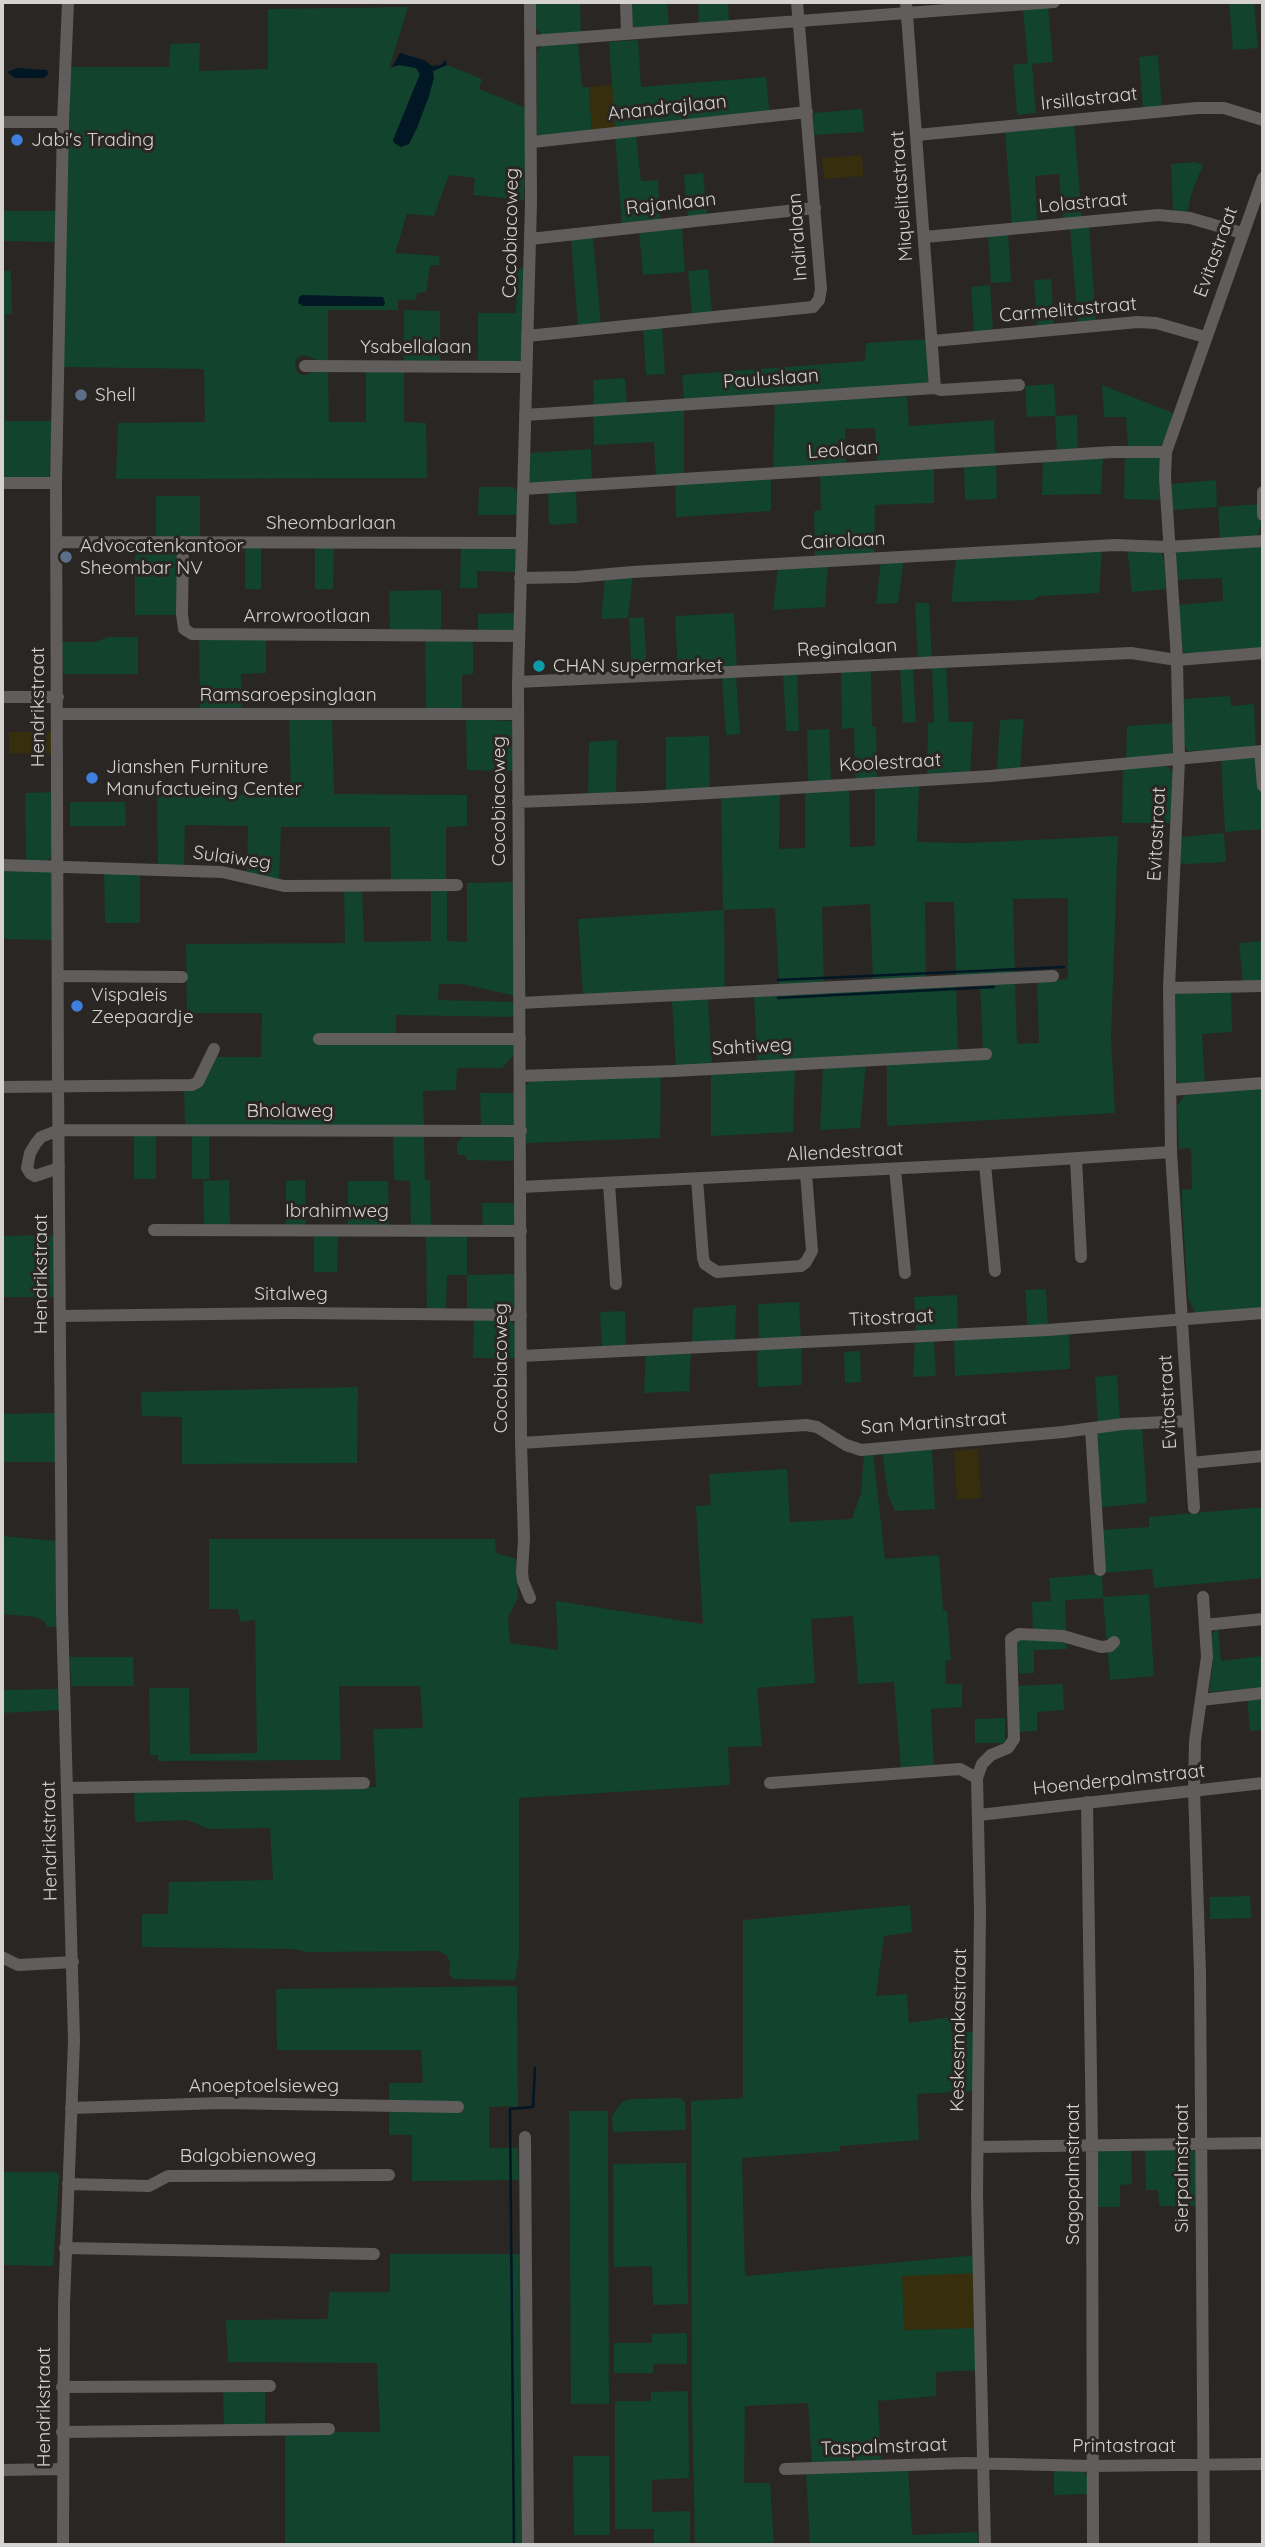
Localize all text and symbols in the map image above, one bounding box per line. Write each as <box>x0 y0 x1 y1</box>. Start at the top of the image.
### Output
street label: Irsillastraat <box>1039 83 1139 115</box>
street label: Anandrajlaan <box>606 90 728 126</box>
place label: Jabi's Trading <box>31 129 154 151</box>
street label: Miquelitastraat <box>886 130 918 262</box>
marker: Jabi's Trading <box>9 132 25 148</box>
street label: Cocobiacoweg <box>498 168 524 298</box>
street label: Rajanlaan <box>625 188 717 220</box>
street label: Lolastraat <box>1037 188 1129 218</box>
street label: Indiralaan <box>784 192 812 282</box>
street label: Evitastraat <box>1189 204 1243 300</box>
street label: Carmelitastraat <box>998 293 1138 327</box>
street label: Ysabellalaan <box>360 336 472 358</box>
street label: Pauluslaan <box>722 364 820 394</box>
place label: Shell <box>95 384 136 406</box>
marker: Shell <box>73 387 89 403</box>
street label: Leolaan <box>807 436 879 464</box>
street label: Sheombarlaan <box>266 512 396 534</box>
street label: Cairolaan <box>800 527 886 555</box>
place label: Advocatenkantoor Sheombar NV <box>80 535 244 579</box>
marker: Advocatenkantoor Sheombar NV <box>58 549 74 565</box>
street label: Arrowrootlaan <box>243 605 371 627</box>
street label: Reginalaan <box>796 634 898 662</box>
street label: Hendrikstraat <box>27 647 49 767</box>
place label: CHAN supermarket <box>553 655 723 677</box>
marker: CHAN supermarket <box>531 658 547 674</box>
street label: Ramsaroepsinglaan <box>199 684 377 706</box>
street label: Cocobiacoweg <box>488 736 510 866</box>
street label: Koolestraat <box>838 749 942 777</box>
place label: Jianshen Furniture Manufactueing Center <box>106 756 302 800</box>
marker: Jianshen Furniture Manufactueing Center <box>84 770 100 786</box>
street label: Evitastraat <box>1143 786 1171 882</box>
street label: Sulaiweg <box>192 841 272 875</box>
place label: Vispaleis Zeepaardje <box>91 984 194 1028</box>
marker: Vispaleis Zeepaardje <box>69 998 85 1014</box>
street label: Sahtiweg <box>711 1034 793 1060</box>
street label: Bholaweg <box>246 1100 334 1122</box>
street label: Allendestraat <box>786 1138 904 1166</box>
street label: Ibrahimweg <box>285 1200 389 1222</box>
street label: Hendrikstraat <box>30 1214 52 1334</box>
street label: Sitalweg <box>254 1283 328 1305</box>
street label: Cocobiacoweg <box>490 1303 512 1433</box>
street label: Titostraat <box>848 1304 934 1332</box>
street label: Evitastraat <box>1154 1354 1182 1450</box>
street label: San Martinstraat <box>860 1407 1008 1439</box>
street label: Hoenderpalmstraat <box>1032 1760 1206 1800</box>
street label: Hendrikstraat <box>38 1781 62 1901</box>
street label: Keskesmakastraat <box>946 1948 972 2112</box>
street label: Anoeptoelsieweg <box>189 2075 339 2097</box>
street label: Sagopalmstraat <box>1062 2103 1084 2245</box>
street label: Sierpalmstraat <box>1171 2103 1193 2233</box>
street label: Balgobienoweg <box>180 2145 316 2167</box>
street label: Hendrikstraat <box>33 2347 55 2467</box>
street label: Taspalmstraat <box>820 2433 948 2461</box>
street label: Printastraat <box>1072 2435 1176 2457</box>

